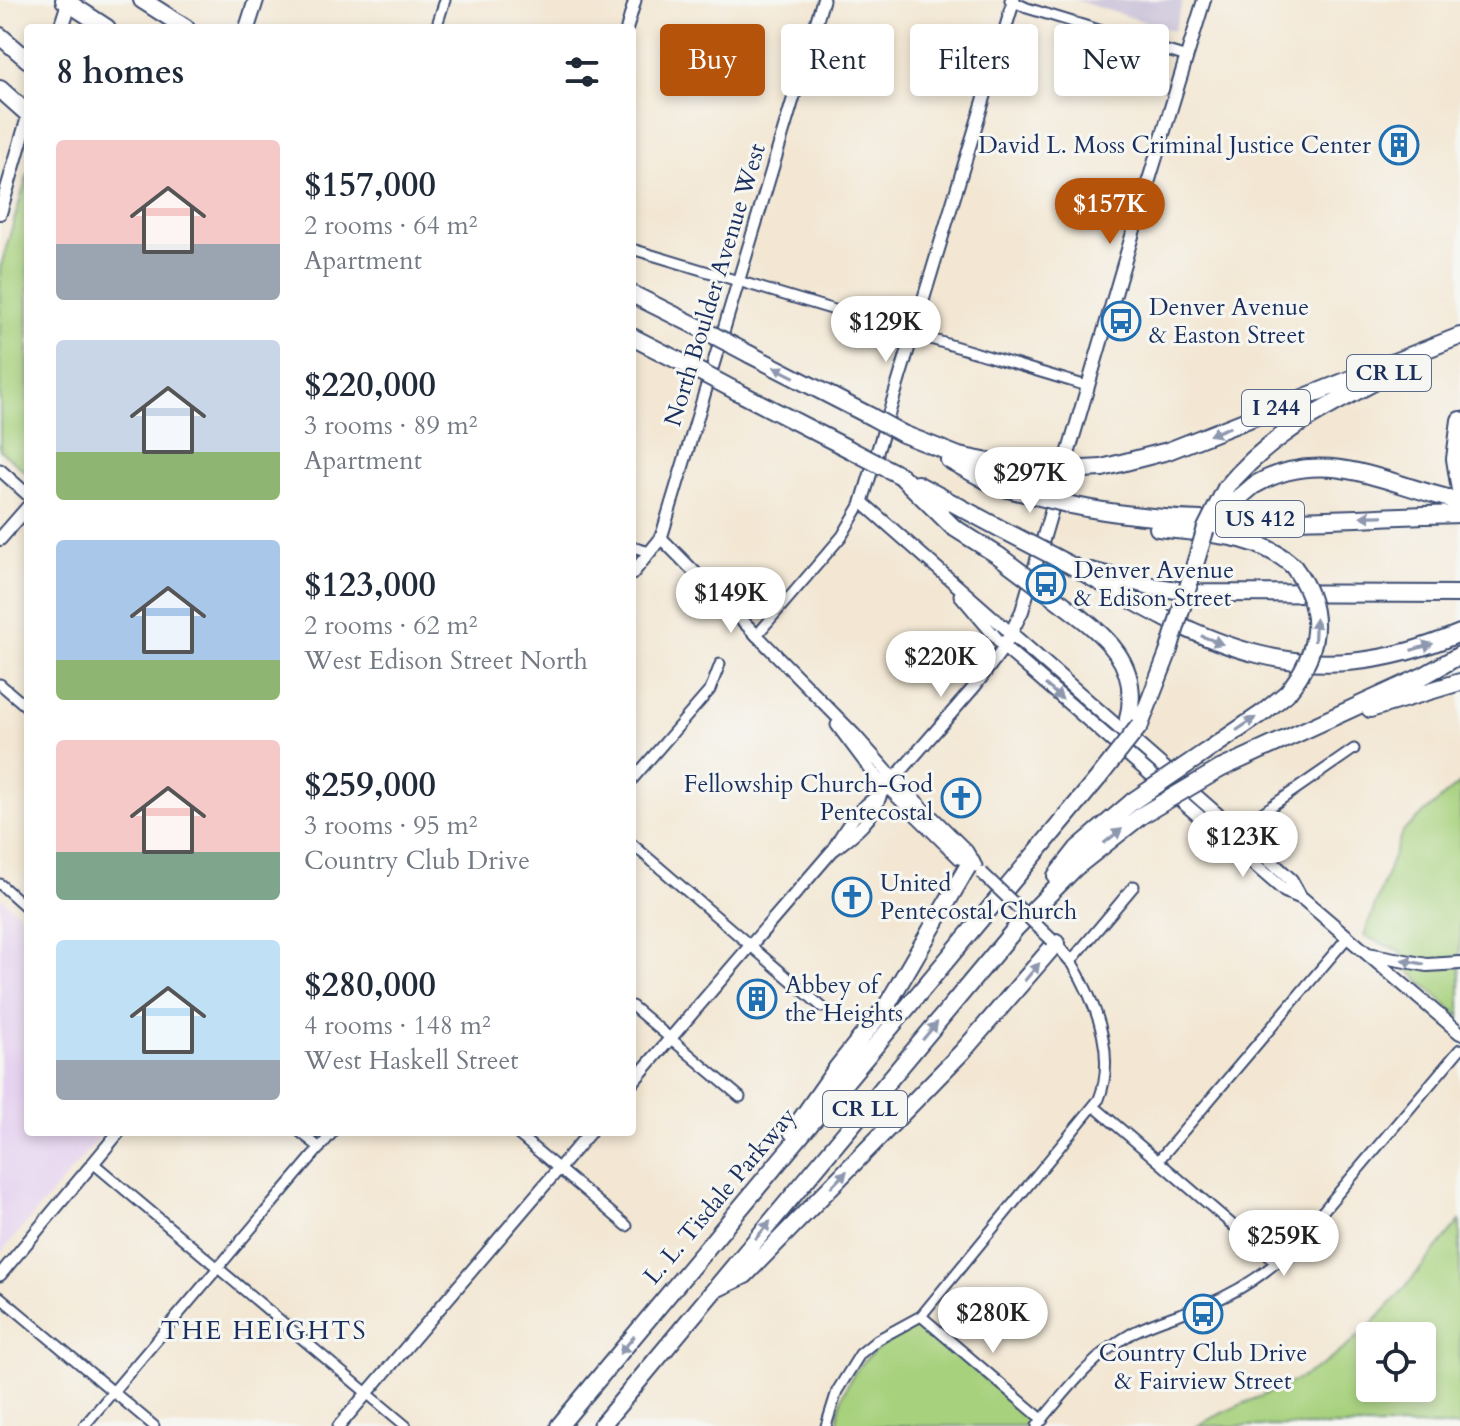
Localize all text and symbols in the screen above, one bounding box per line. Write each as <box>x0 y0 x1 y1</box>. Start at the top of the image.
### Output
chip: Buy <box>660 24 765 96</box>
chip: Rent <box>781 24 894 96</box>
chip: Filters <box>910 24 1038 96</box>
chip: New <box>1054 24 1169 96</box>
text: 8 homes <box>56 49 184 95</box>
icon: filters <box>560 50 604 94</box>
building icon: David L. Moss Criminal Justice Center <box>1378 124 1420 166</box>
place label: David L. Moss Criminal Justice Center <box>978 129 1371 162</box>
street label: North Boulder Avenue West <box>656 139 774 430</box>
text: $157,000 <box>304 162 436 208</box>
icon: home <box>120 172 216 268</box>
pin: $157K <box>1054 178 1166 246</box>
text: $157K <box>1073 186 1147 221</box>
text: 2 rooms · 64 m² <box>304 208 477 243</box>
text: Apartment <box>304 243 422 278</box>
place label: Denver Avenue & Easton Street <box>1149 291 1309 352</box>
pin: $129K <box>830 296 942 364</box>
bus stop icon: Denver Avenue & Easton Street <box>1100 300 1142 342</box>
text: $129K <box>849 304 923 339</box>
road number: CR LL <box>1347 355 1431 391</box>
text: $220,000 <box>304 362 436 408</box>
one-way arrow <box>773 366 796 379</box>
icon: home <box>120 372 216 468</box>
road number: I 244 <box>1242 390 1310 426</box>
text: 3 rooms · 89 m² <box>304 408 477 443</box>
one-way arrow <box>1208 424 1232 437</box>
text: Apartment <box>304 443 422 478</box>
pin: $297K <box>974 447 1086 515</box>
text: $297K <box>993 455 1067 490</box>
road number: US 412 <box>1216 501 1304 537</box>
one-way arrow <box>1359 510 1384 523</box>
place label: Denver Avenue & Edison Street <box>1074 554 1234 615</box>
text: $123,000 <box>304 562 436 608</box>
bus stop icon: Denver Avenue & Edison Street <box>1025 563 1067 605</box>
pin: $149K <box>675 567 787 635</box>
icon: home <box>120 572 216 668</box>
text: $149K <box>694 575 768 610</box>
text: 2 rooms · 62 m² <box>304 608 477 643</box>
one-way arrow <box>1308 617 1321 642</box>
pin: $220K <box>885 631 997 699</box>
one-way arrow <box>1200 634 1224 647</box>
text: $220K <box>904 639 978 674</box>
one-way arrow <box>1410 641 1434 653</box>
text: West Edison Street North <box>304 643 588 678</box>
one-way arrow <box>1044 683 1064 700</box>
one-way arrow <box>1236 717 1257 732</box>
text: $259,000 <box>304 762 436 808</box>
place label: Fellowship Church-God Pentecostal <box>684 768 933 829</box>
icon: home <box>120 772 216 868</box>
church icon: Fellowship Church-God Pentecostal <box>940 777 982 819</box>
text: 3 rooms · 95 m² <box>304 808 477 843</box>
pin: $123K <box>1187 811 1299 879</box>
text: $123K <box>1206 819 1280 854</box>
one-way arrow <box>1103 829 1123 845</box>
text: Country Club Drive <box>304 843 530 878</box>
place label: United Pentecostal Church <box>880 867 1077 928</box>
church icon: United Pentecostal Church <box>831 876 873 918</box>
one-way arrow <box>1400 955 1425 968</box>
text: $280,000 <box>304 962 436 1008</box>
one-way arrow <box>1023 962 1040 982</box>
place label: Abbey of the Heights <box>785 969 903 1030</box>
icon: home <box>120 972 216 1068</box>
building icon: Abbey of the Heights <box>736 978 778 1020</box>
text: 4 rooms · 148 m² <box>304 1008 491 1043</box>
one-way arrow <box>921 1021 938 1041</box>
text: West Haskell Street <box>304 1043 519 1078</box>
road number: CR LL <box>823 1091 907 1127</box>
street label: L. L. Tisdale Parkway <box>636 1100 804 1291</box>
one-way arrow <box>829 1170 847 1189</box>
pin: $259K <box>1228 1210 1340 1278</box>
text: $259K <box>1247 1218 1321 1253</box>
one-way arrow <box>754 1220 771 1240</box>
pin: $280K <box>937 1287 1049 1355</box>
bus stop icon: Country Club Drive & Fairview Street <box>1182 1293 1224 1335</box>
text: $280K <box>956 1295 1030 1330</box>
district label: THE HEIGHTS <box>161 1313 367 1348</box>
map controls <box>1356 1322 1436 1402</box>
button: locate <box>1356 1322 1436 1402</box>
one-way arrow <box>619 1334 636 1354</box>
place label: Country Club Drive & Fairview Street <box>1099 1337 1307 1398</box>

